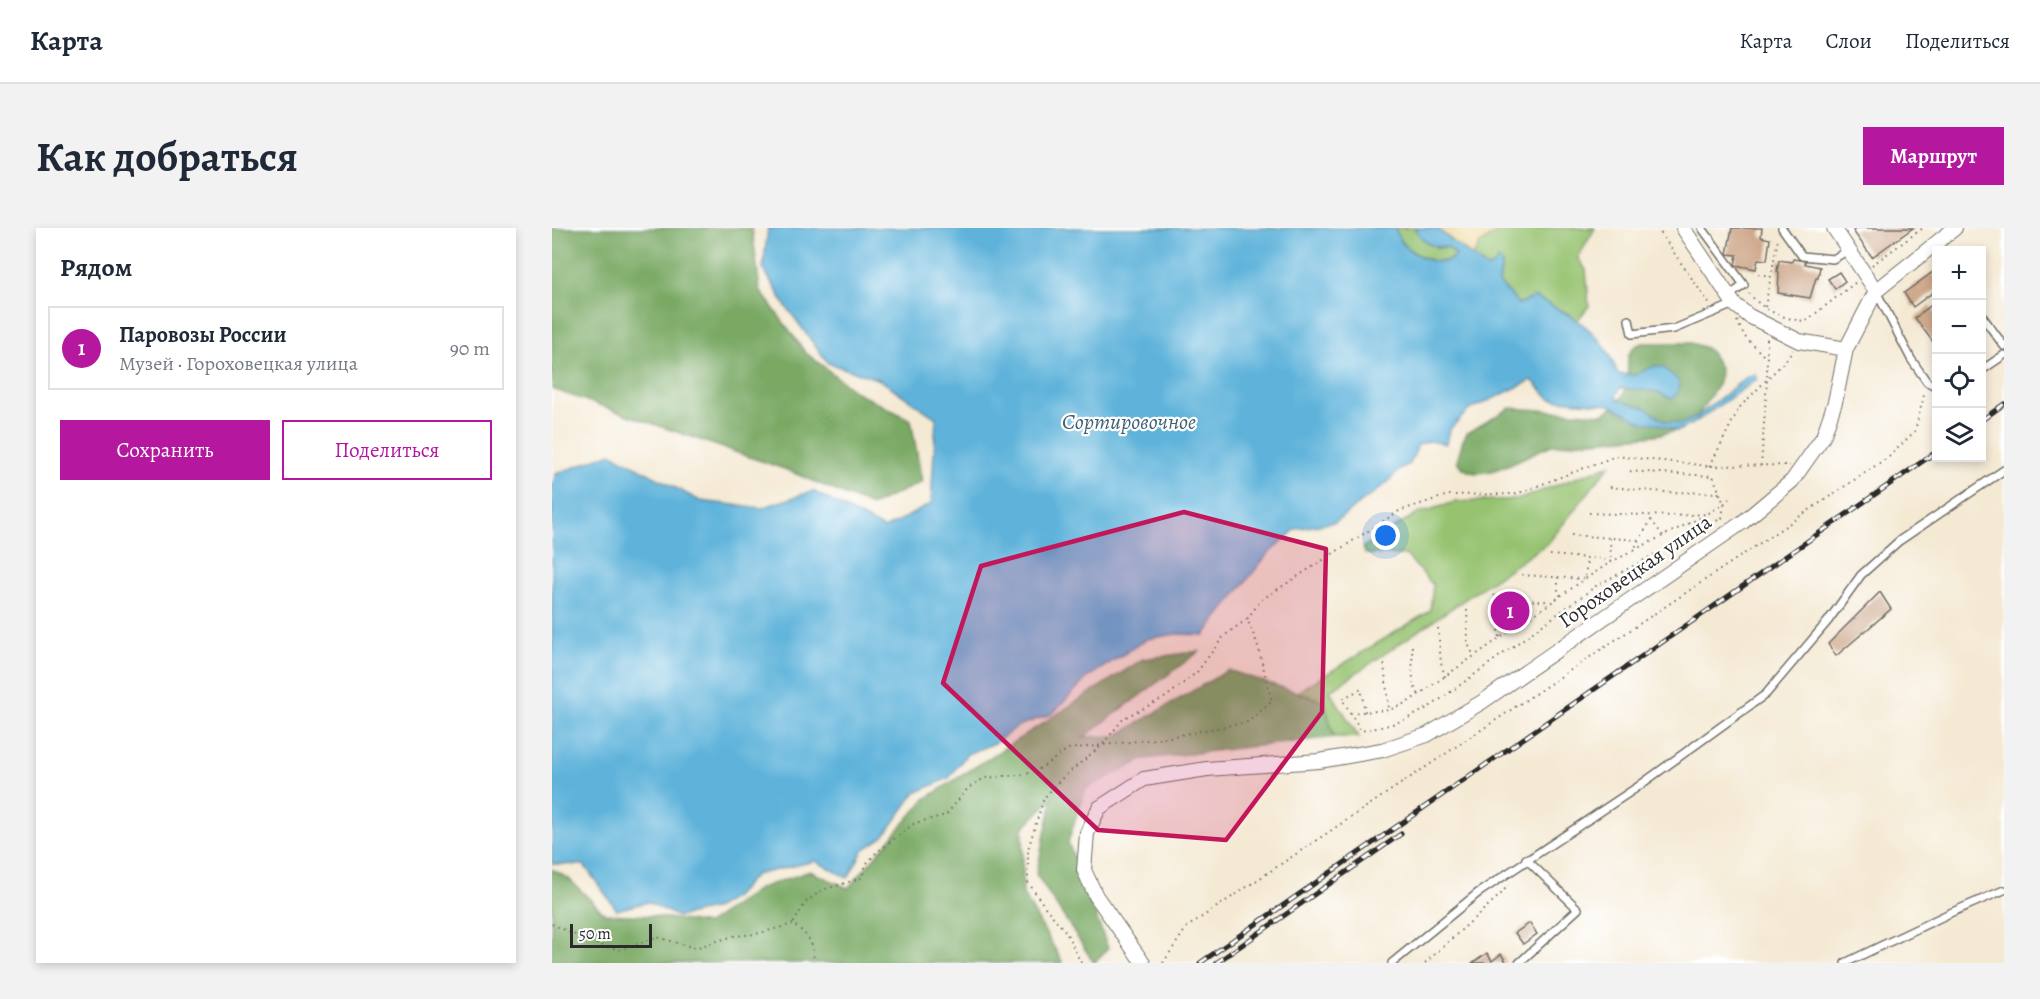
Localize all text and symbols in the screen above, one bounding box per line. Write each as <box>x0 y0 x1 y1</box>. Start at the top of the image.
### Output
text: Карта <box>30 22 103 60</box>
text: Карта <box>1739 27 1792 55</box>
text: Слои <box>1825 27 1872 55</box>
text: Поделиться <box>1905 27 2010 55</box>
button: Маршрут <box>1863 127 2004 185</box>
text: Как добраться <box>36 128 298 185</box>
map controls <box>1932 246 1986 462</box>
button: + <box>1932 246 1986 300</box>
text: Рядом <box>60 250 132 285</box>
button: − <box>1932 300 1986 354</box>
text: Паровозы России <box>119 320 287 350</box>
text: 1 <box>78 335 85 362</box>
text: 90 m <box>450 335 490 362</box>
text: Музей · Гороховецкая улица <box>119 350 358 377</box>
button: locate <box>1932 354 1986 408</box>
water label: Сортировочное <box>1062 407 1196 437</box>
button: layers <box>1932 408 1986 462</box>
button: Сохранить <box>60 420 270 480</box>
button: Поделиться <box>282 420 492 480</box>
street label: Гороховецкая улица <box>1553 508 1717 634</box>
your location <box>1371 521 1400 550</box>
pin: 1 <box>1490 588 1530 634</box>
scale bar <box>570 921 652 948</box>
text: 50 m <box>579 923 611 945</box>

